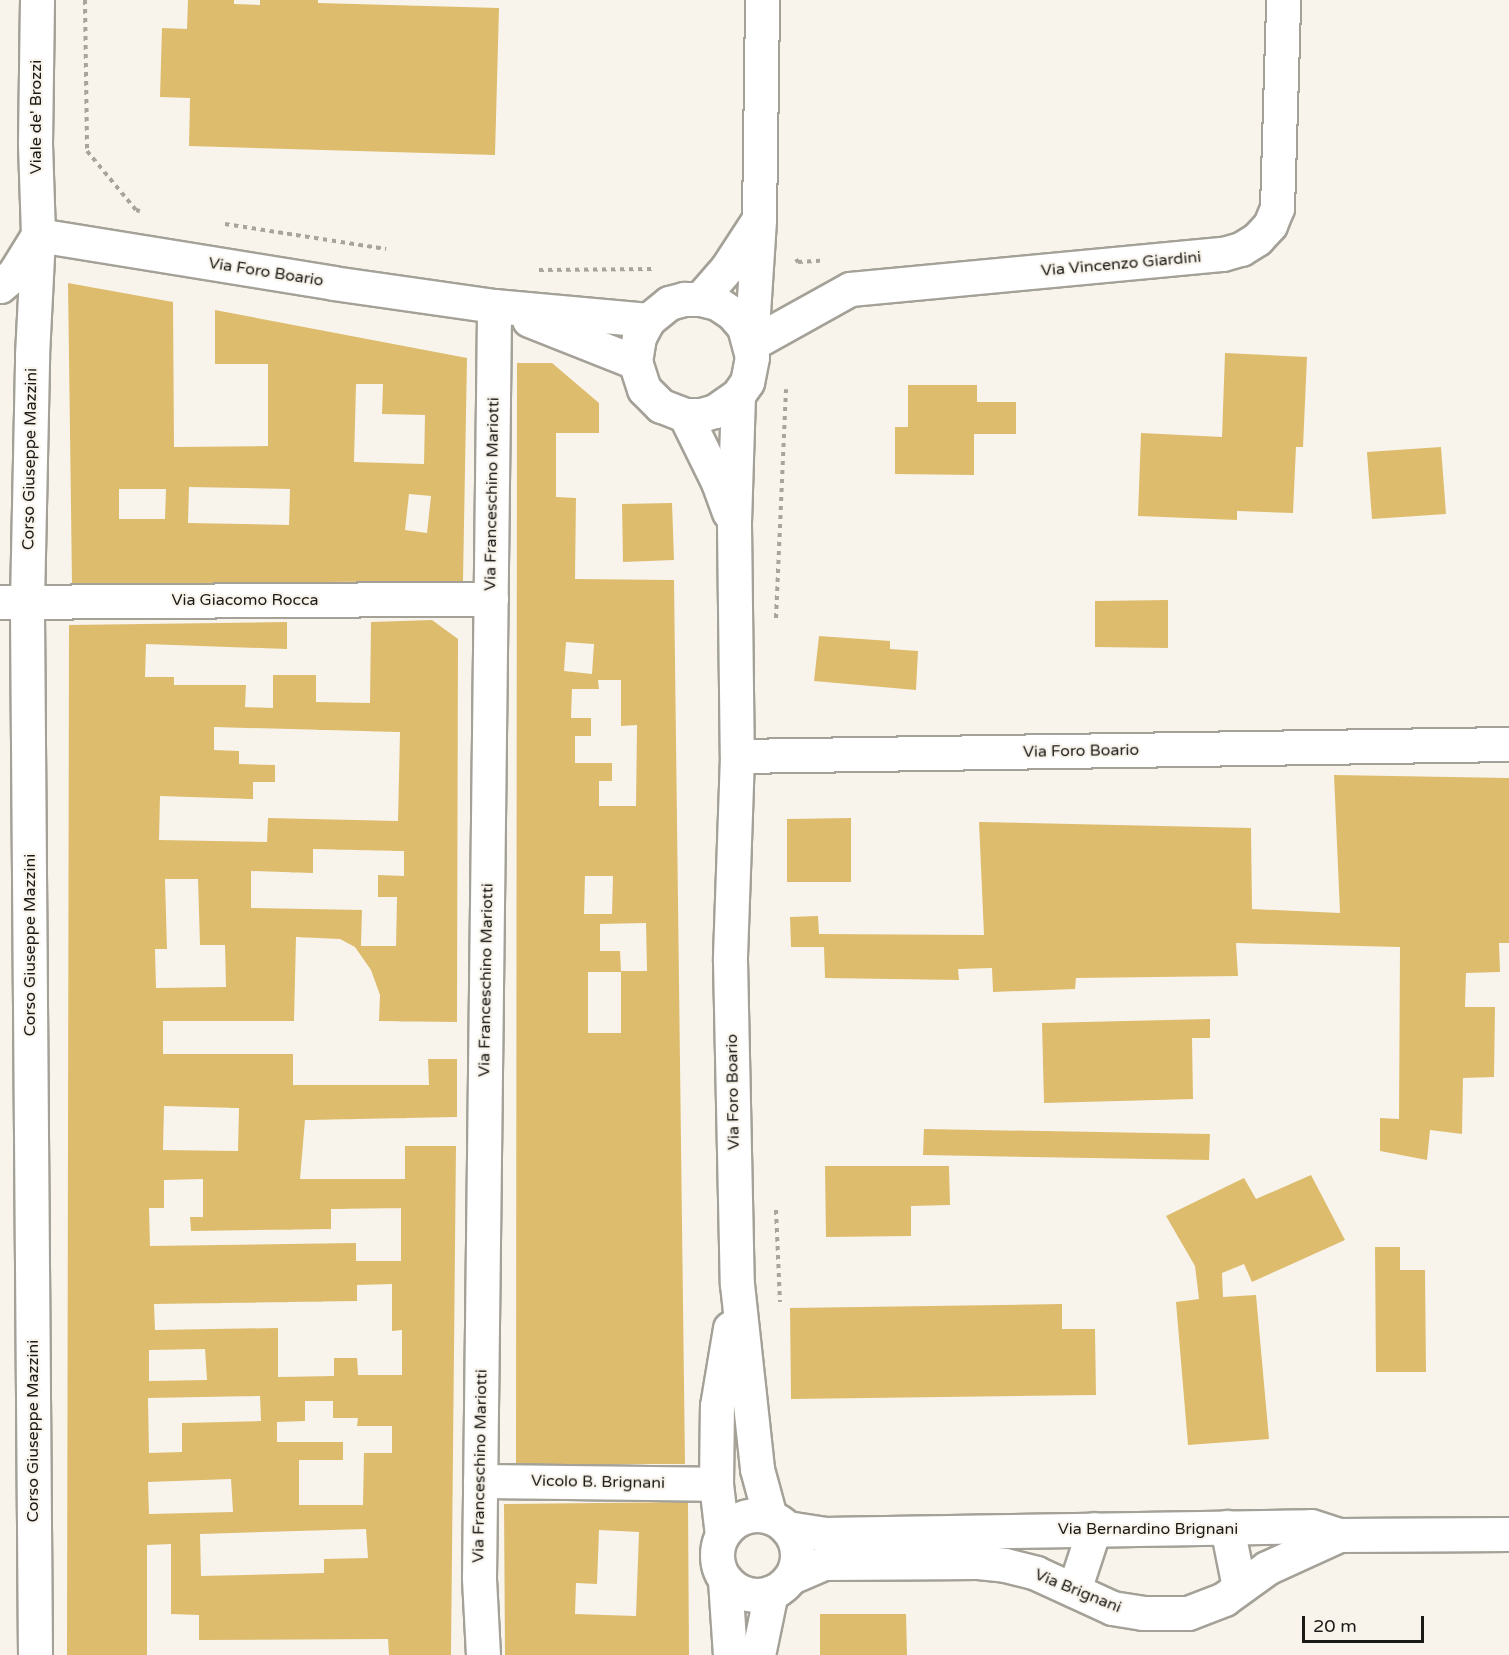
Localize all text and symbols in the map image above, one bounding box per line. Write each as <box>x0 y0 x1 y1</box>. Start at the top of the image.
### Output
street label: Viale de' Brozzi <box>26 60 46 174</box>
street label: Via Vincenzo Giardini <box>1040 247 1202 281</box>
street label: Via Foro Boario <box>207 253 325 291</box>
street label: Corso Giuseppe Mazzini <box>19 368 41 550</box>
street label: Via Franceschino Mariotti <box>481 397 503 591</box>
street label: Via Giacomo Rocca <box>171 590 319 610</box>
street label: Via Foro Boario <box>1023 740 1139 762</box>
street label: Corso Giuseppe Mazzini <box>20 854 40 1036</box>
street label: Via Franceschino Mariotti <box>475 883 497 1077</box>
street label: Via Foro Boario <box>722 1034 744 1150</box>
street label: Corso Giuseppe Mazzini <box>23 1340 43 1522</box>
street label: Via Franceschino Mariotti <box>469 1369 491 1563</box>
street label: Vicolo B. Brignani <box>531 1471 665 1493</box>
street label: Via Bernardino Brignani <box>1058 1519 1238 1539</box>
street label: Via Brignani <box>1032 1565 1124 1617</box>
scale bar <box>1305 1604 1426 1642</box>
text: 20 m <box>1313 1615 1357 1637</box>

